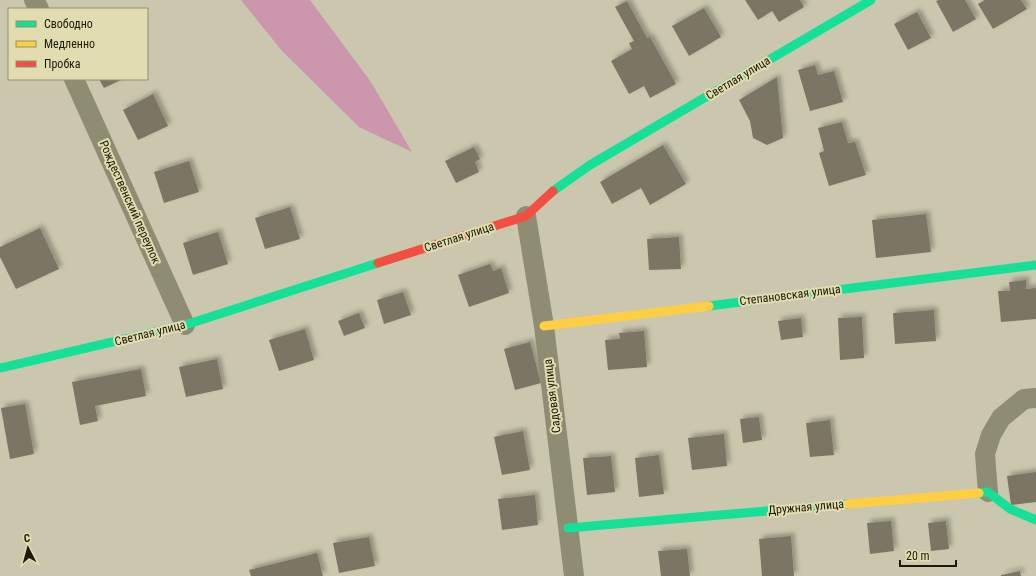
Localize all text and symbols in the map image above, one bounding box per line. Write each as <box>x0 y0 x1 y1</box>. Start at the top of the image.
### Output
legend <box>8 8 148 80</box>
text: Свободно <box>44 17 93 31</box>
text: Медленно <box>44 37 95 51</box>
street label: Светлая улица <box>703 53 773 103</box>
text: Пробка <box>44 57 81 71</box>
street label: Рождественский переулок <box>97 138 164 266</box>
street label: Светлая улица <box>422 219 496 255</box>
street label: Степановская улица <box>739 282 842 308</box>
street label: Светлая улица <box>113 317 187 349</box>
street label: Садовая улица <box>540 358 563 434</box>
street label: Дружная улица <box>767 497 845 517</box>
north arrow <box>8 528 48 568</box>
text: С <box>23 532 31 545</box>
scale bar <box>900 542 956 568</box>
text: 20 m <box>906 549 930 563</box>

